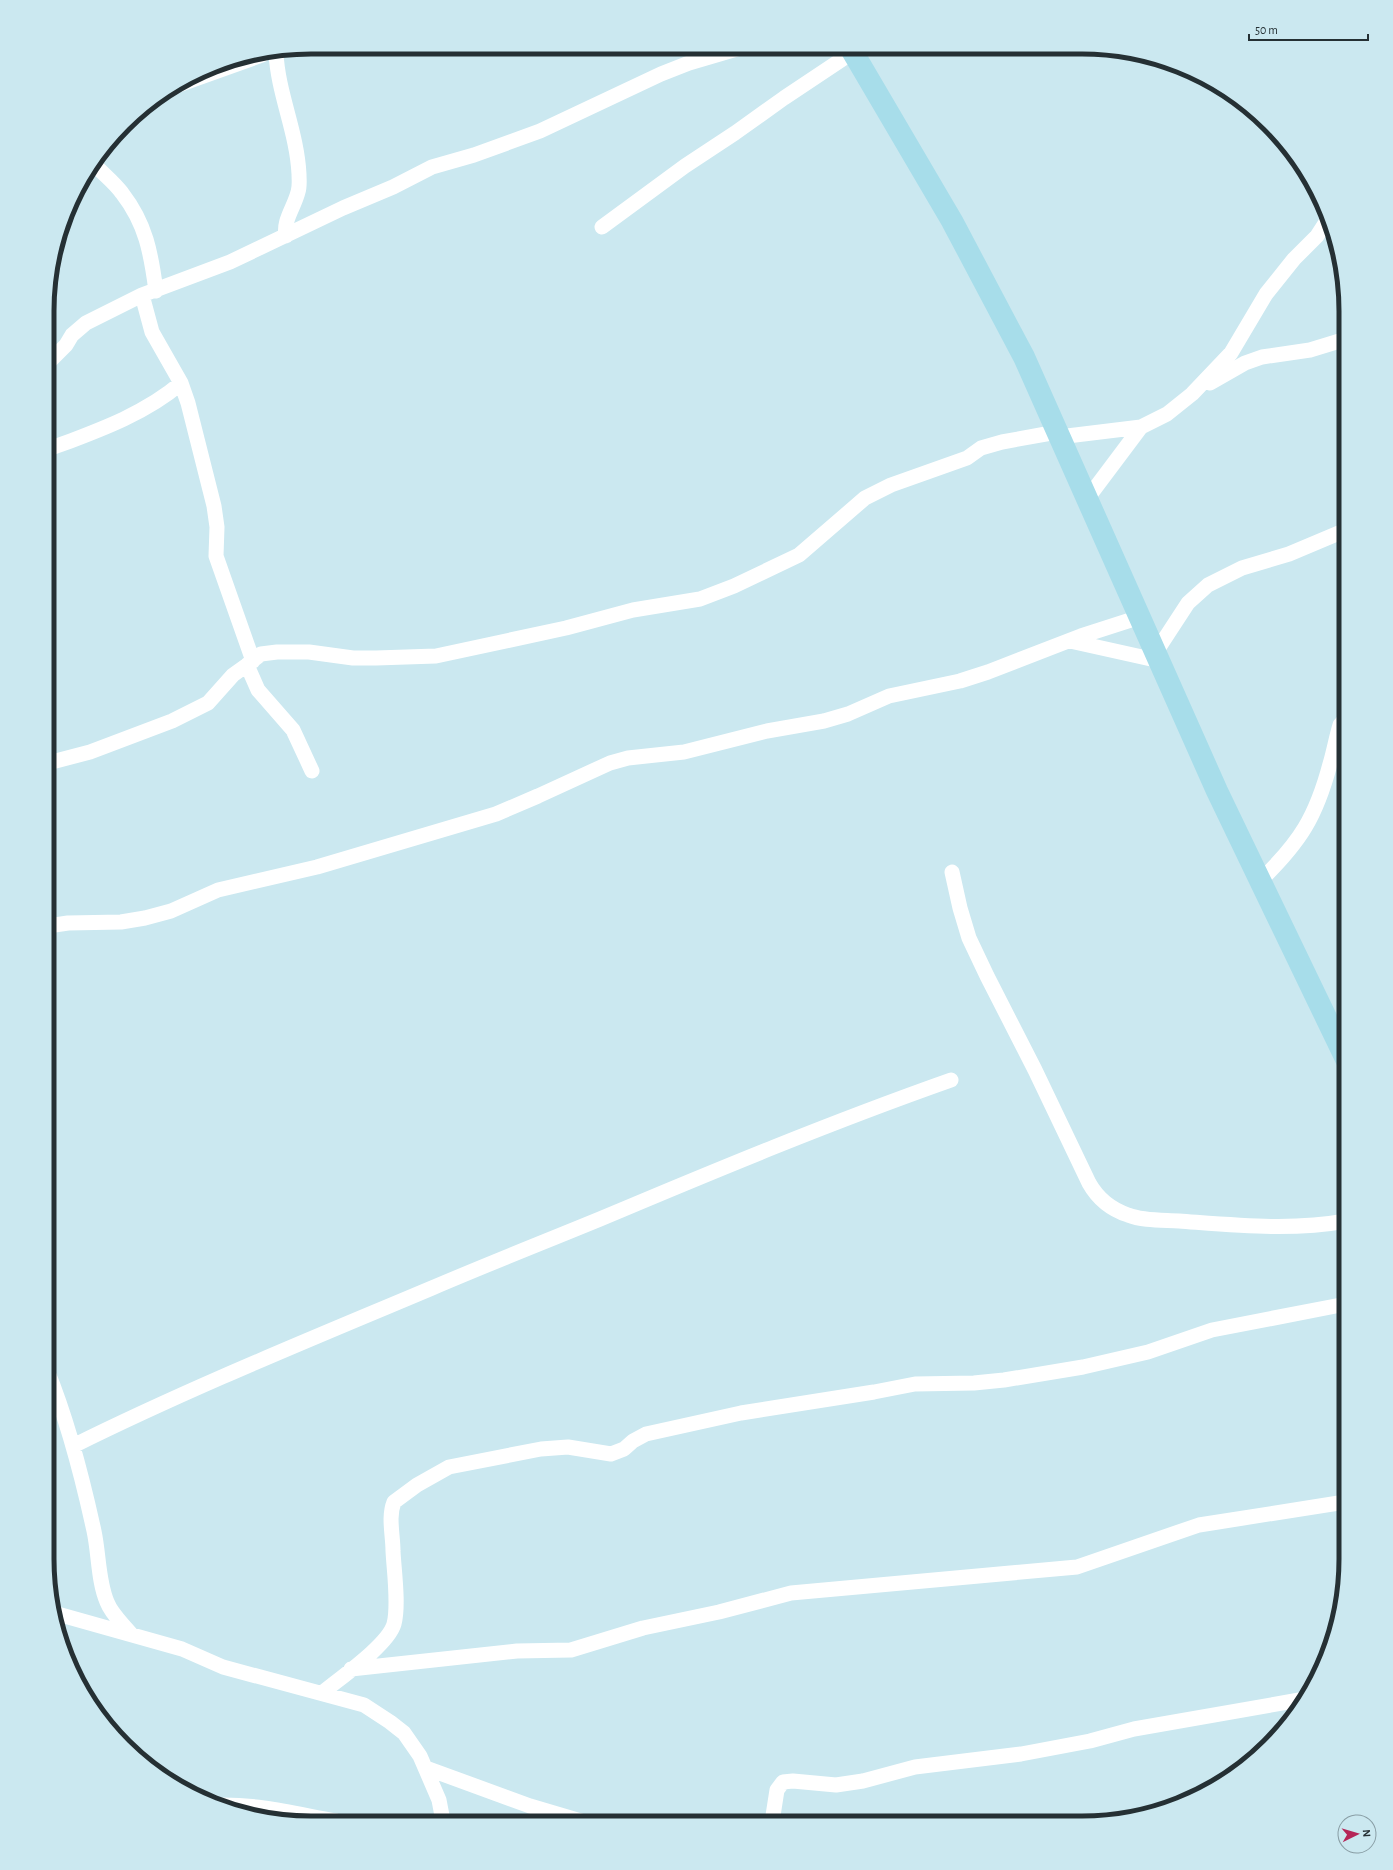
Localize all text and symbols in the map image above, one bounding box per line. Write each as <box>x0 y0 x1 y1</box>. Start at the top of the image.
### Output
scale bar <box>1249 16 1368 42</box>
text: 50 m <box>1255 24 1278 36</box>
north arrow <box>1337 1814 1377 1854</box>
text: N <box>1361 1829 1372 1837</box>

